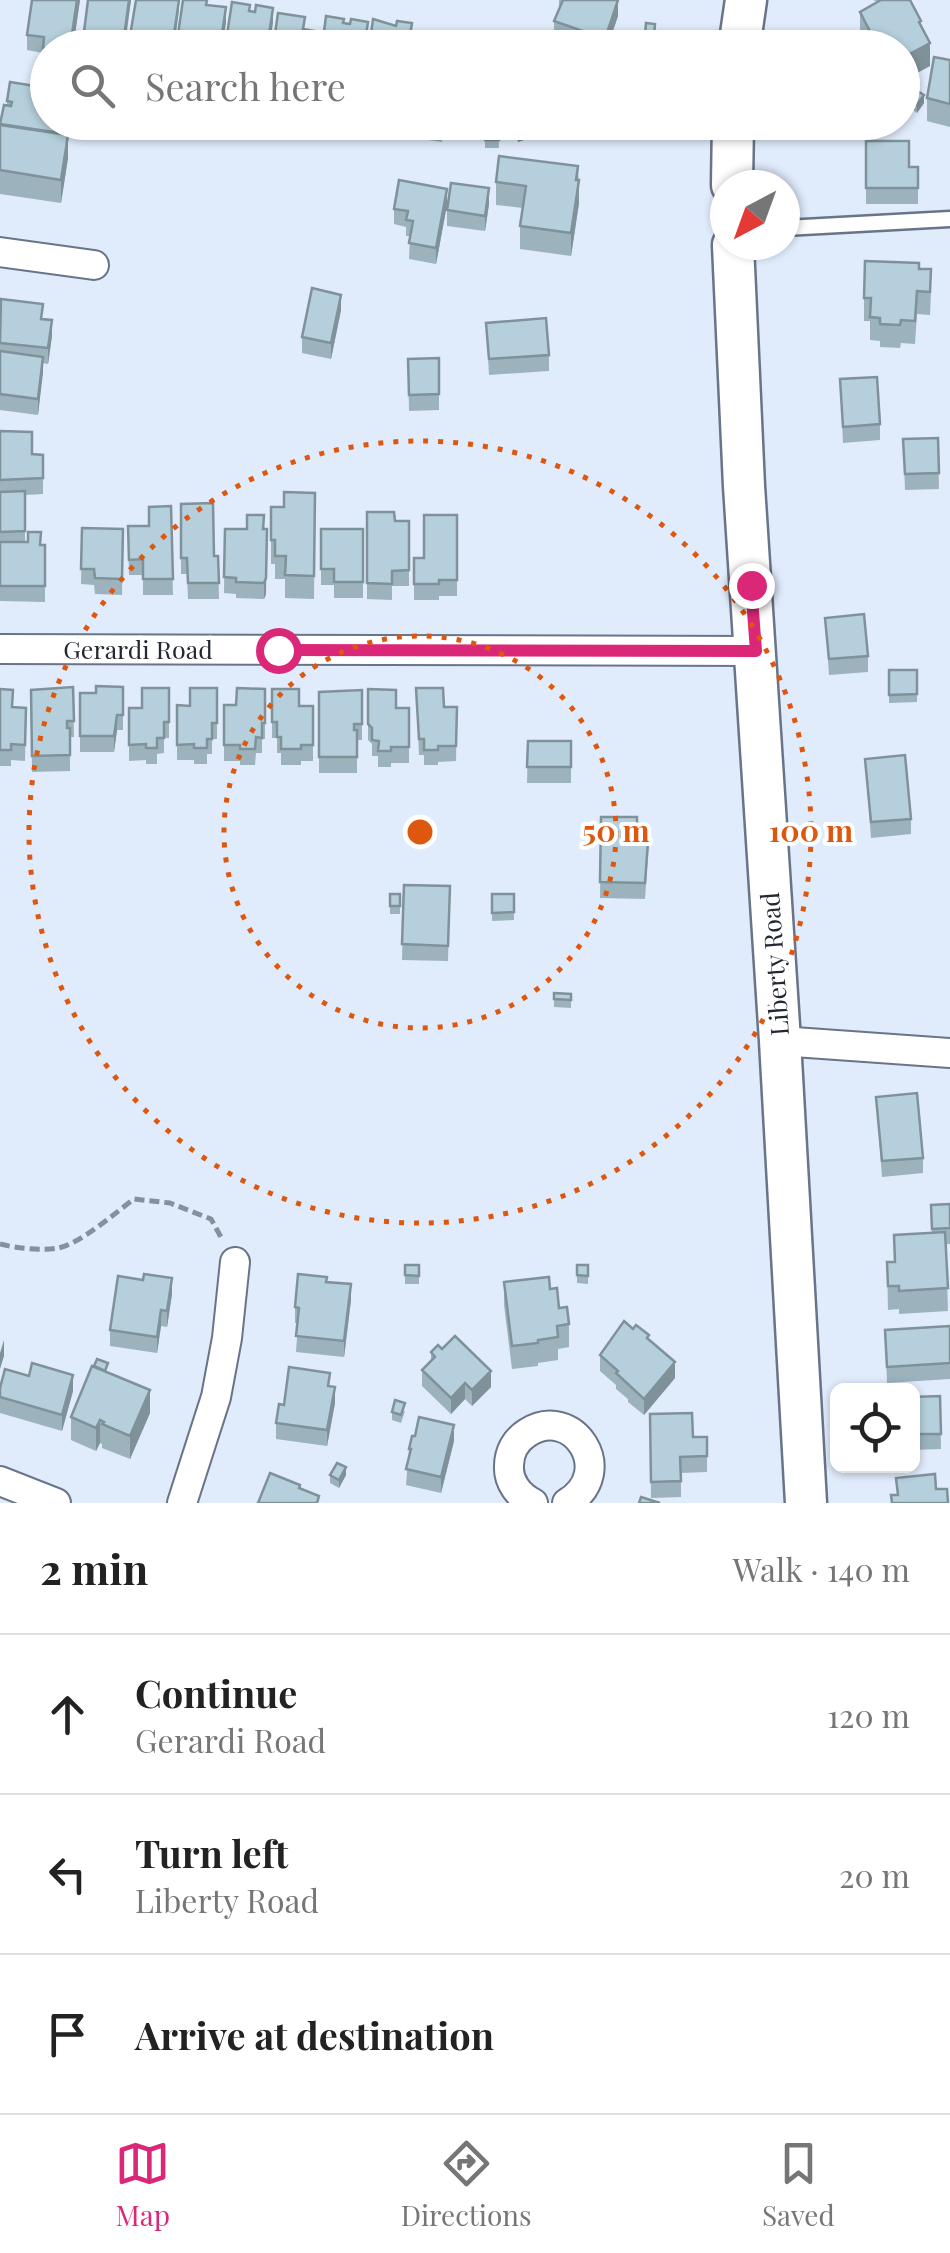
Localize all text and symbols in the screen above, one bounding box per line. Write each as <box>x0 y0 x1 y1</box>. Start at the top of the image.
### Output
search box <box>30 30 920 140</box>
icon: search <box>65 58 120 113</box>
text: Search here <box>145 60 346 111</box>
north arrow <box>710 170 800 260</box>
route end <box>729 563 775 609</box>
route start <box>256 628 302 674</box>
street label: Gerardi Road <box>63 632 213 665</box>
text: 50 m <box>582 810 650 850</box>
text: 100 m <box>769 810 853 850</box>
centre of rings <box>402 814 438 850</box>
street label: Liberty Road <box>752 891 795 1037</box>
map controls <box>830 1383 920 1473</box>
button: locate <box>830 1383 920 1473</box>
text: 2 min <box>40 1540 148 1596</box>
text: Walk · 140 m <box>733 1547 910 1590</box>
text: Continue <box>135 1667 297 1718</box>
icon: ahead <box>40 1687 95 1742</box>
text: 120 m <box>827 1693 910 1736</box>
text: Gerardi Road <box>135 1718 326 1761</box>
text: Turn left <box>135 1827 288 1878</box>
icon: left <box>40 1847 95 1902</box>
text: 20 m <box>839 1853 910 1896</box>
text: Liberty Road <box>135 1878 319 1921</box>
icon: arrive <box>40 2007 95 2062</box>
text: Arrive at destination <box>135 2009 494 2060</box>
tab: Map <box>115 2136 170 2233</box>
tab: Directions <box>401 2136 532 2233</box>
tab: Saved <box>762 2136 835 2233</box>

